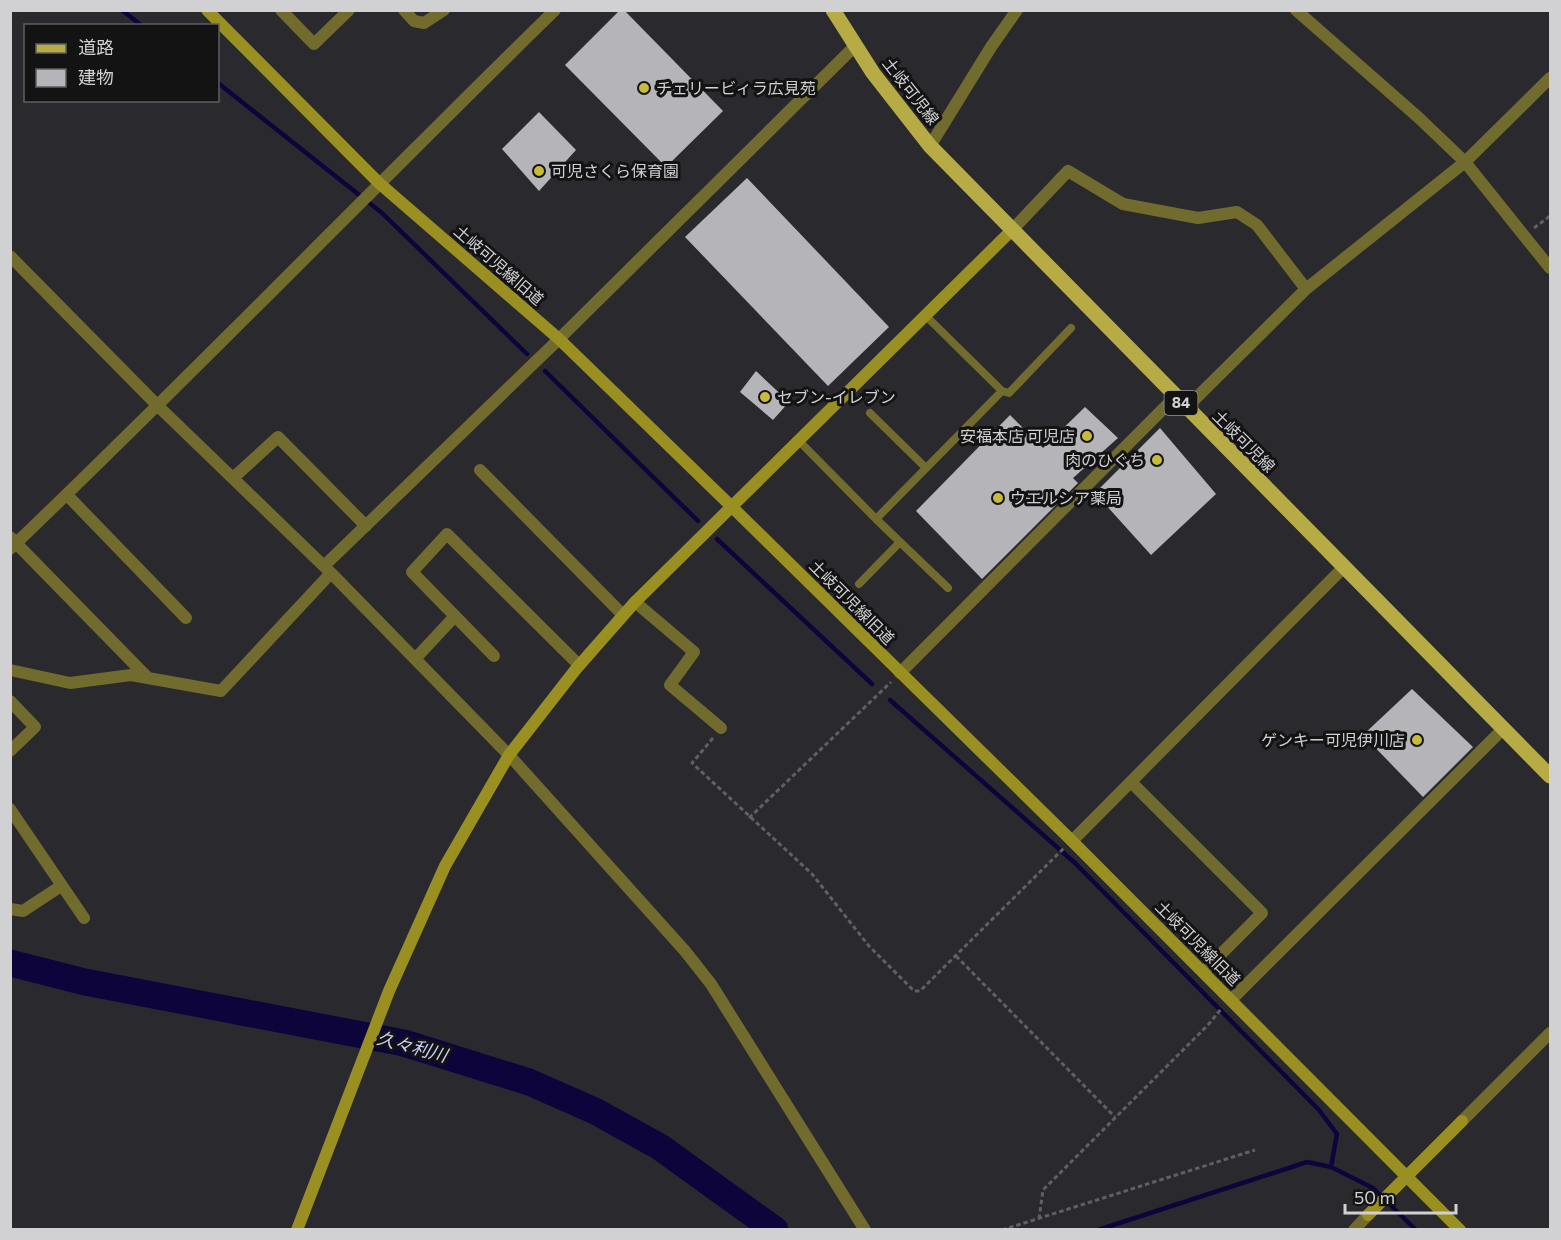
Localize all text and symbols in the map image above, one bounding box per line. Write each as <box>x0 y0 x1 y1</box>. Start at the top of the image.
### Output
legend <box>24 24 219 102</box>
text: 道路 <box>78 36 114 58</box>
street label: 土岐可児線 <box>879 53 944 128</box>
text: 建物 <box>78 66 114 88</box>
place label: チェリービィラ広見苑 <box>656 78 816 97</box>
marker: チェリービィラ広見苑 <box>637 81 651 95</box>
place label: 可児さくら保育園 <box>551 161 679 180</box>
marker: 可児さくら保育園 <box>532 164 546 178</box>
street label: 土岐可児線旧道 <box>451 221 548 309</box>
place label: セブン-イレブン <box>777 387 896 406</box>
marker: セブン-イレブン <box>758 390 772 404</box>
road number: 84 <box>1164 391 1198 415</box>
street label: 土岐可児線 <box>1209 406 1279 476</box>
place label: 安福本店 可児店 <box>960 426 1075 445</box>
marker: 安福本店 可児店 <box>1080 429 1094 443</box>
place label: 肉のひぐち <box>1065 450 1145 469</box>
marker: 肉のひぐち <box>1150 453 1164 467</box>
place label: ウエルシア薬局 <box>1010 488 1122 507</box>
marker: ウエルシア薬局 <box>991 491 1005 505</box>
street label: 土岐可児線旧道 <box>806 555 899 648</box>
place label: ゲンキー可児伊川店 <box>1261 730 1405 749</box>
marker: ゲンキー可児伊川店 <box>1410 733 1424 747</box>
street label: 土岐可児線旧道 <box>1152 896 1245 989</box>
water label: 久々利川 <box>375 1026 452 1066</box>
scale bar <box>1345 1177 1456 1215</box>
text: 50 m <box>1354 1186 1395 1208</box>

